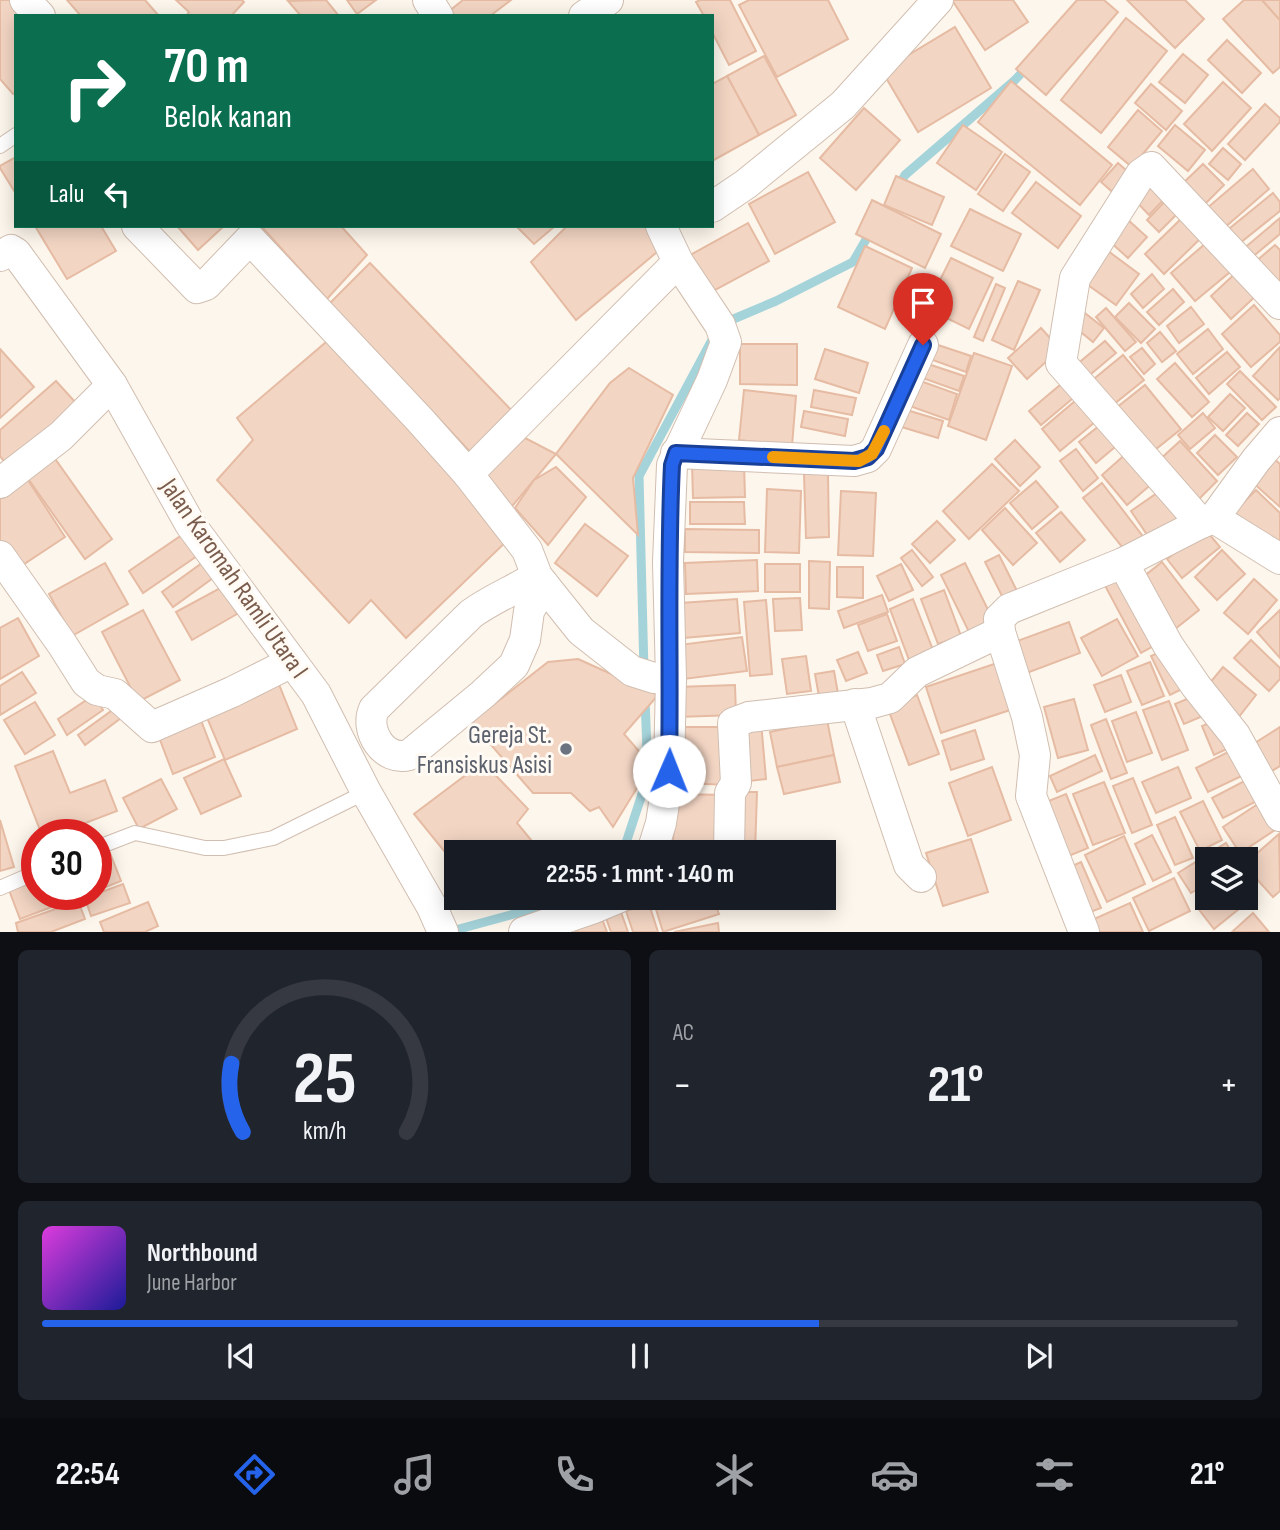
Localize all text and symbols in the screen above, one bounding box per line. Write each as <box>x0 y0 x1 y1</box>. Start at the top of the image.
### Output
text: 70 m <box>164 38 249 97</box>
icon: right <box>49 42 140 133</box>
text: Belok kanan <box>164 98 292 137</box>
icon: left <box>98 175 136 213</box>
text: Lalu <box>49 179 84 210</box>
pin <box>893 273 953 345</box>
icon: arrive <box>904 284 942 322</box>
street label: Jalan Karomah Ramli Utara I <box>153 472 314 685</box>
place label: Gereja St. Fransiskus Asisi <box>417 720 552 781</box>
position arrow <box>632 734 706 808</box>
marker: Gereja St. Fransiskus Asisi <box>558 741 574 757</box>
speed limit sign: 30 <box>21 819 112 910</box>
map controls <box>1195 847 1258 910</box>
button: layers <box>1195 847 1258 910</box>
text: 22:55 · 1 mnt · 140 m <box>546 859 734 890</box>
text: AC <box>673 1019 694 1047</box>
text: 25 <box>293 1037 356 1125</box>
text: 21° <box>927 1054 984 1117</box>
text: − <box>673 1063 692 1108</box>
text: + <box>1219 1063 1238 1108</box>
text: km/h <box>303 1116 346 1147</box>
text: Northbound <box>147 1238 258 1269</box>
text: June Harbor <box>147 1269 237 1297</box>
icon: previous <box>222 1337 260 1375</box>
icon: pause <box>621 1337 659 1375</box>
icon: next <box>1020 1337 1058 1375</box>
icon: directions <box>230 1450 279 1499</box>
icon: music <box>390 1450 439 1499</box>
icon: phone <box>550 1450 599 1499</box>
icon: climate <box>710 1450 759 1499</box>
icon: car <box>870 1450 919 1499</box>
icon: filters <box>1030 1450 1079 1499</box>
text: 22:54 <box>55 1455 120 1494</box>
text: 21° <box>1190 1455 1225 1494</box>

